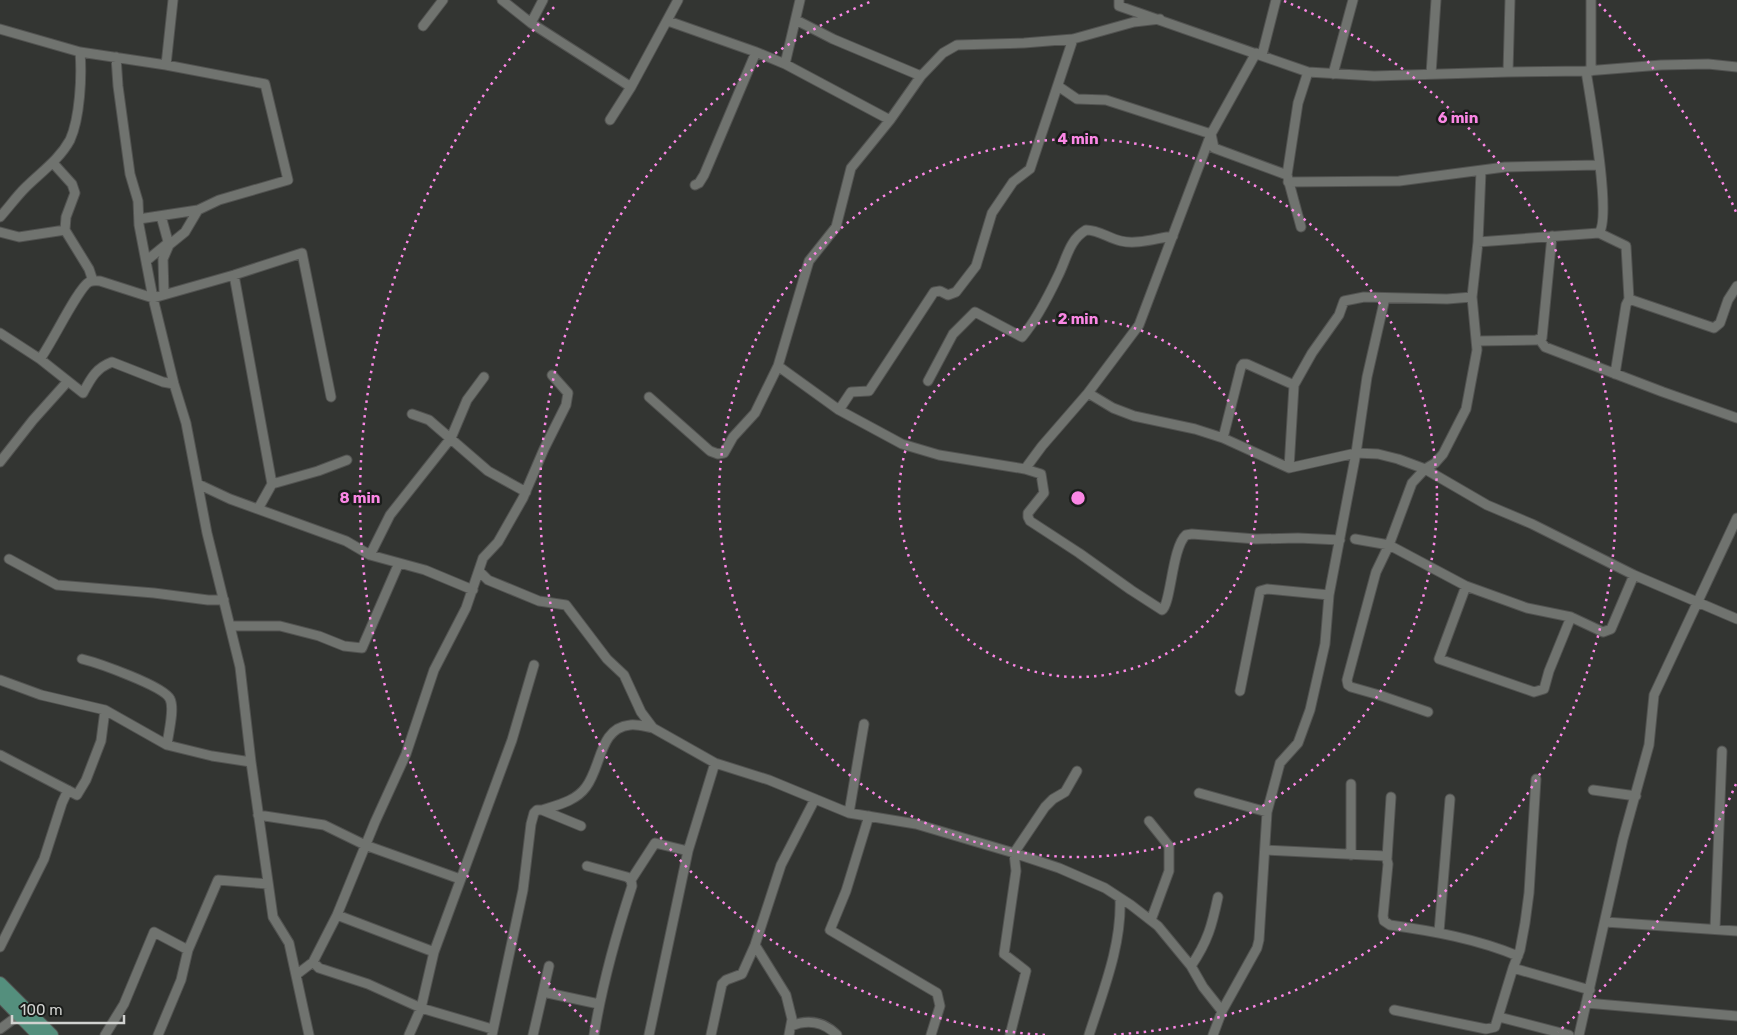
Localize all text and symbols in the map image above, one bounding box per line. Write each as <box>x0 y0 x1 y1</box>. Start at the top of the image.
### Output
text: 6 min <box>1438 109 1478 127</box>
text: 4 min <box>1057 130 1099 148</box>
text: 2 min <box>1058 310 1098 328</box>
text: 8 min <box>339 489 381 507</box>
centre of rings <box>1069 489 1087 507</box>
scale bar <box>12 992 125 1024</box>
text: 100 m <box>20 1001 62 1019</box>

